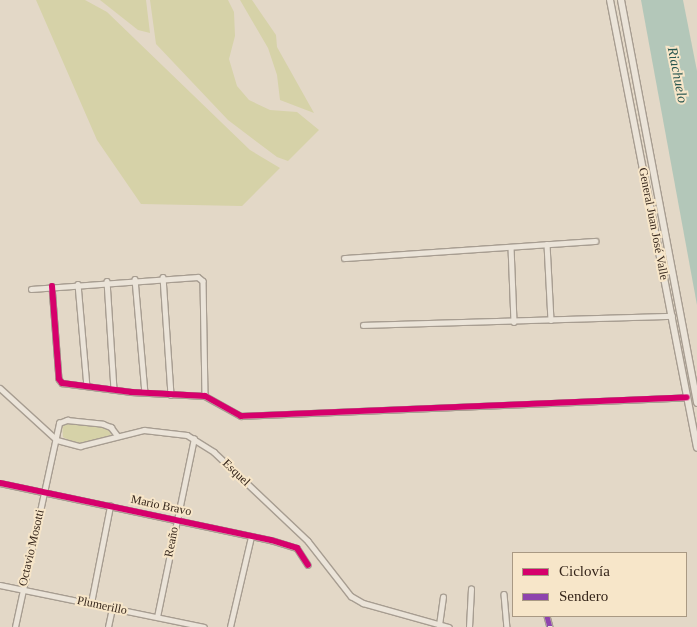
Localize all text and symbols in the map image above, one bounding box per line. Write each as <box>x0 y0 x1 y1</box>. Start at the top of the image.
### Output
water label: Riachuelo <box>663 46 691 104</box>
street label: General Juan José Valle <box>635 167 671 281</box>
street label: Esquel <box>219 456 253 490</box>
street label: Mario Bravo <box>129 493 193 519</box>
street label: Octavio Mosotti <box>16 508 48 588</box>
street label: Reaño <box>162 526 182 558</box>
legend <box>512 552 687 617</box>
text: Ciclovía <box>559 563 610 579</box>
text: Sendero <box>559 588 608 604</box>
street label: Plumerillo <box>76 594 128 618</box>

